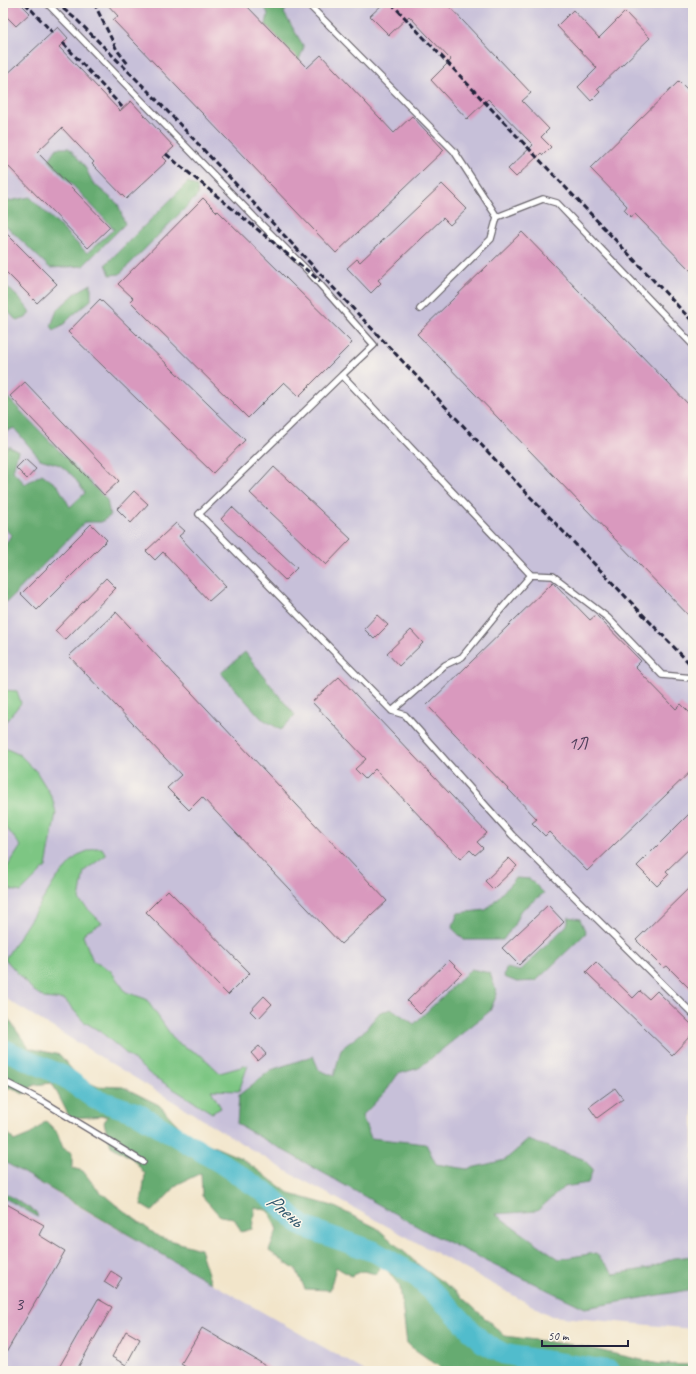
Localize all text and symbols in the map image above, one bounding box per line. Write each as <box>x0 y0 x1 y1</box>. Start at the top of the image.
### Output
house number: 1Л <box>569 732 590 754</box>
water label: Рпень <box>262 1188 310 1234</box>
house number: 3 <box>15 1293 25 1315</box>
scale bar <box>542 1322 628 1348</box>
text: 50 m <box>548 1328 570 1344</box>

